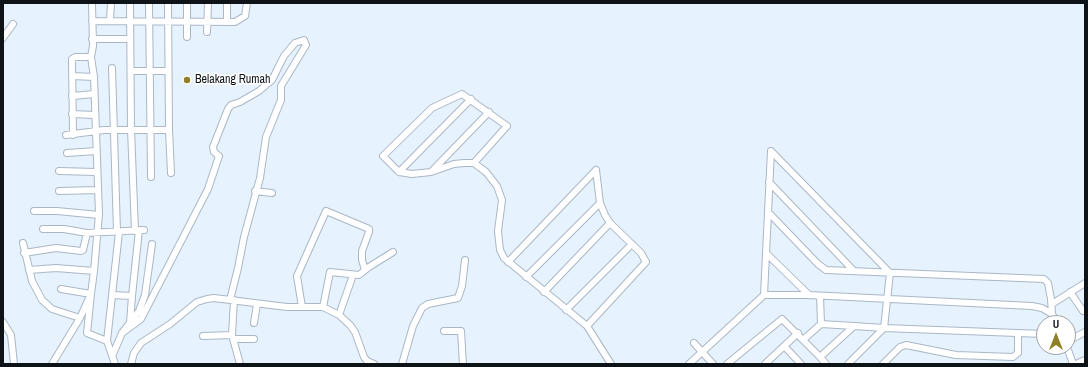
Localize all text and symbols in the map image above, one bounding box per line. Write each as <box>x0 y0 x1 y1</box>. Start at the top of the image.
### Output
place label: Belakang Rumah <box>195 73 270 87</box>
marker: Belakang Rumah <box>182 75 192 85</box>
north arrow <box>1036 315 1076 355</box>
text: U <box>1053 317 1059 331</box>

